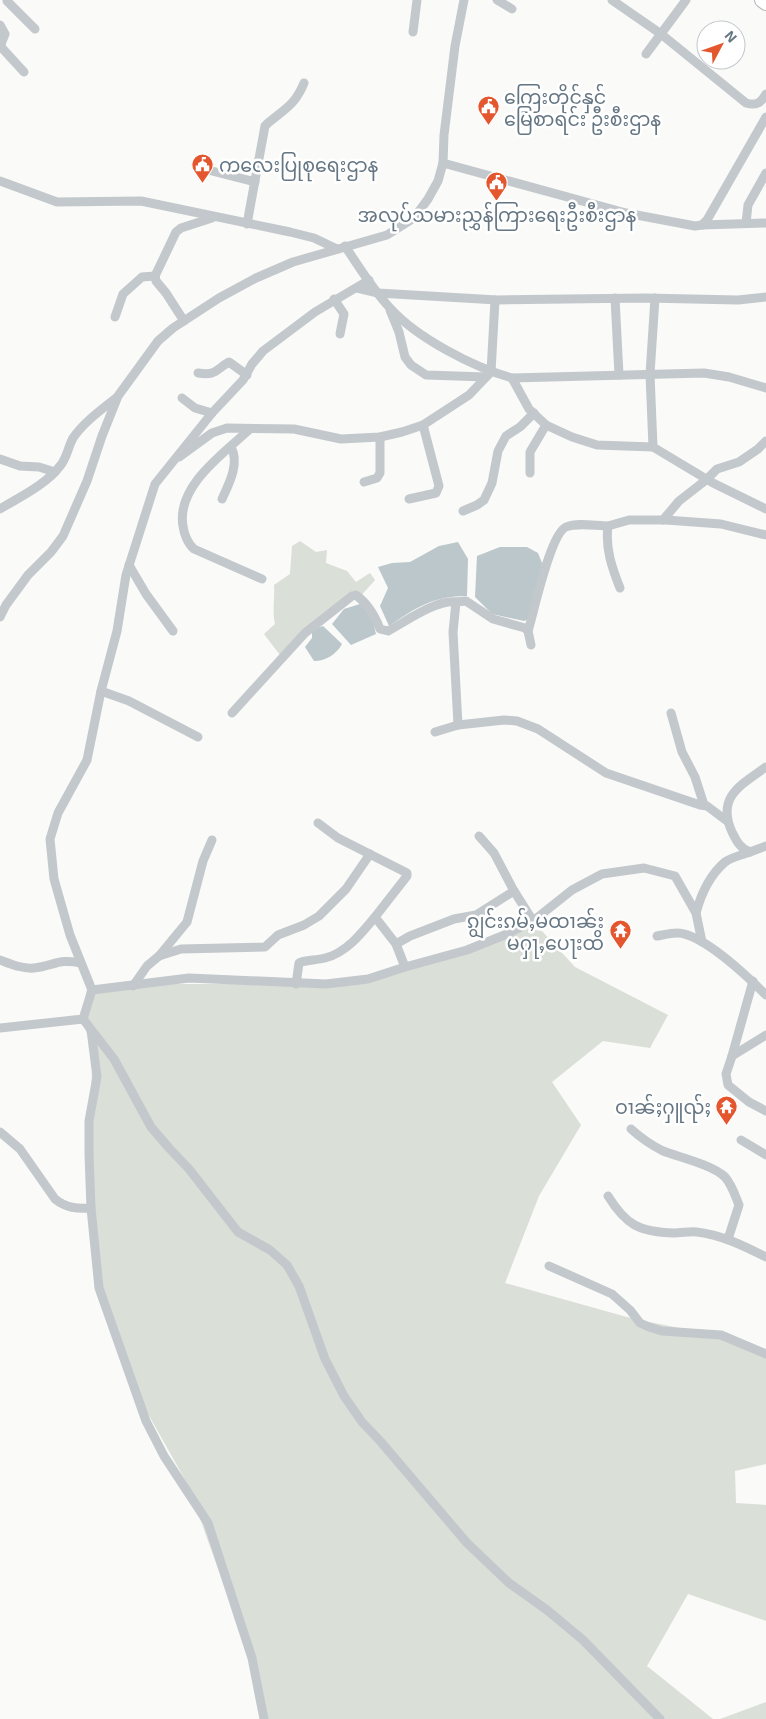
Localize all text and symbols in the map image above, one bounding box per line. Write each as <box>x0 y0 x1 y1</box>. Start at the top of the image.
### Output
north arrow <box>696 20 746 70</box>
text: N <box>721 27 741 46</box>
place label: ကြေးတိုင်နှင့် မြေစာရင်း ဦးစီးဌာန <box>504 83 661 135</box>
public building icon: ကြေးတိုင်နှင့် မြေစာရင်း ဦးစီးဌာန <box>476 95 500 126</box>
public building icon: ကလေးပြုစုရေးဌာန <box>191 152 215 183</box>
place label: ကလေးပြုစုရေးဌာန <box>219 152 379 182</box>
public building icon: အလုပ်သမားညွှန်ကြားရေးဦးစီးဌာန <box>485 171 509 202</box>
place label: အလုပ်သမားညွှန်ကြားရေးဦးစီးဌာန <box>358 201 637 232</box>
place label: ၵျွင်းၵမ်ႇမထၢၼ်း မႁႃႇပေႃးထိ <box>467 907 604 959</box>
temple icon: ၵျွင်းၵမ်ႇမထၢၼ်း မႁႃႇပေႃးထိ <box>608 919 632 950</box>
place label: ဝၢၼ်ႈႁူၺ်ႈ <box>615 1093 711 1123</box>
temple icon: ဝၢၼ်ႈႁူၺ်ႈ <box>715 1094 739 1125</box>

